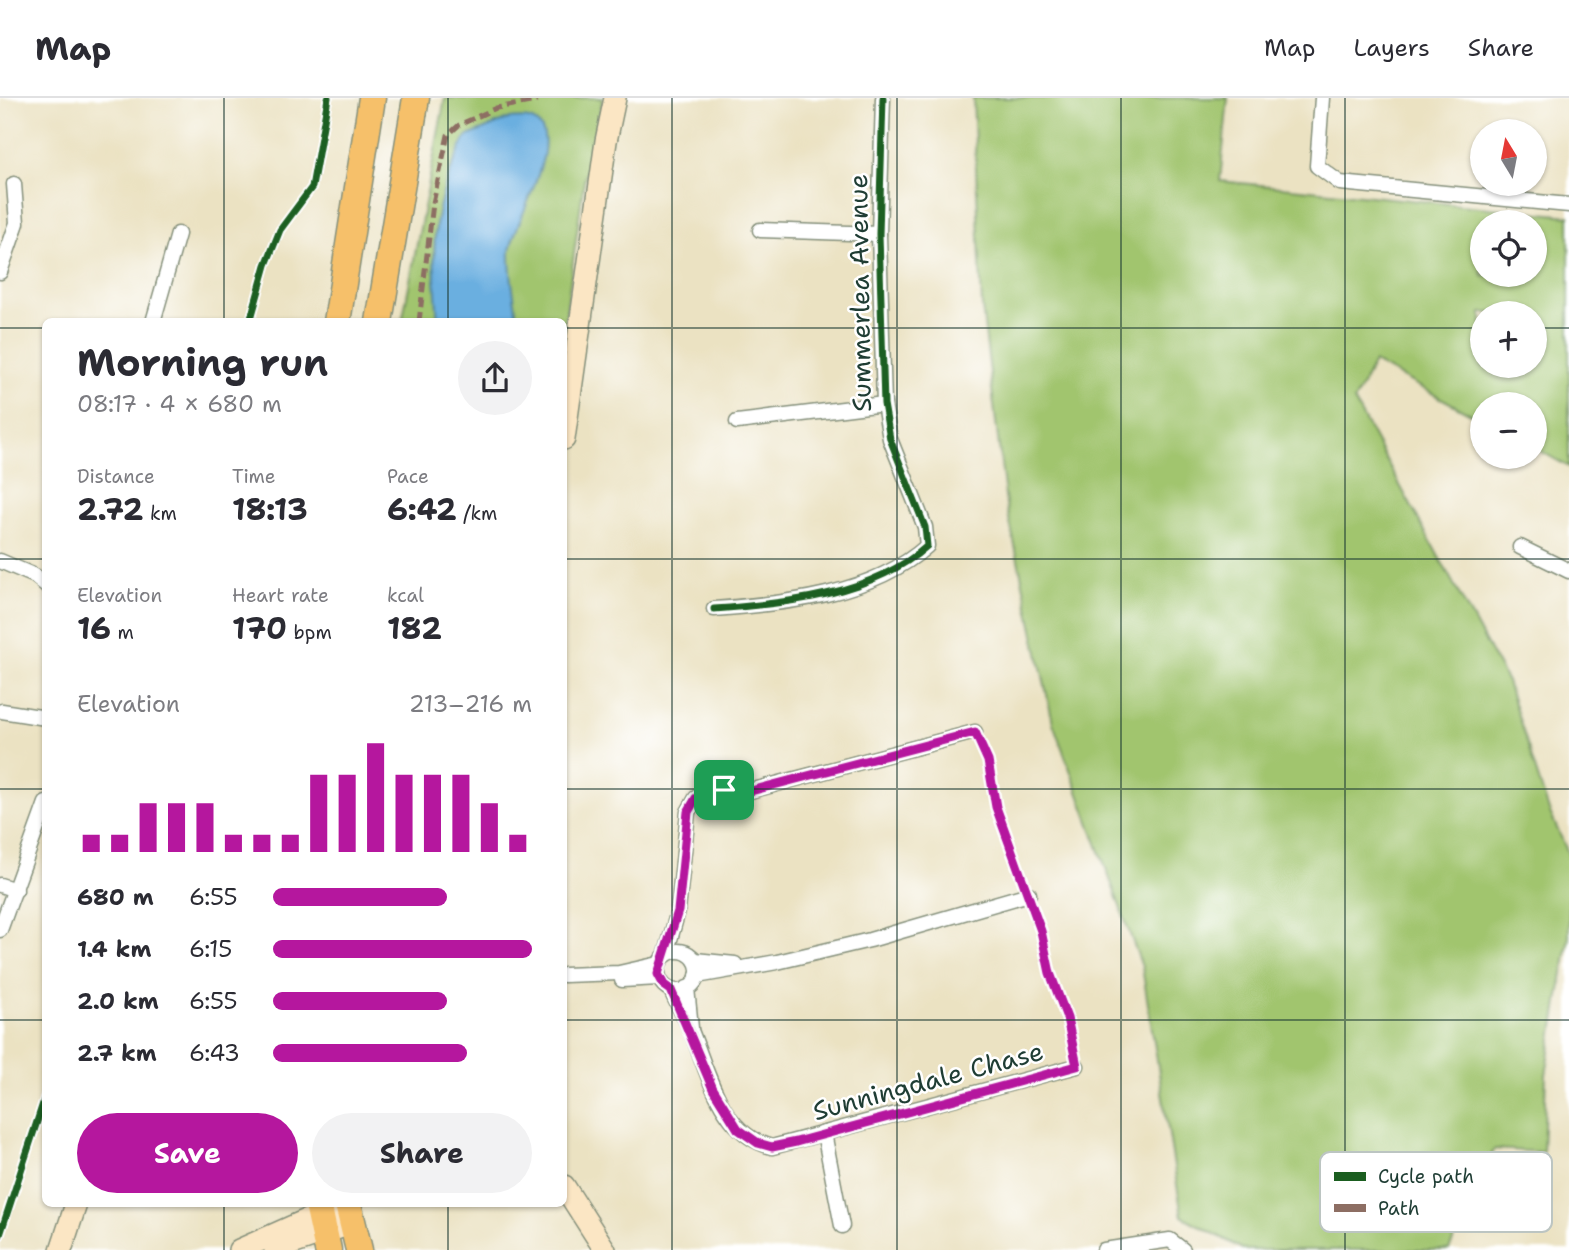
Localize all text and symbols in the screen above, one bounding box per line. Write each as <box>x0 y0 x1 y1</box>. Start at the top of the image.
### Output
text: Map <box>35 26 111 71</box>
text: Map <box>1264 32 1315 64</box>
text: Layers <box>1353 32 1430 64</box>
text: Share <box>1468 32 1534 64</box>
north arrow <box>1470 119 1547 196</box>
map controls <box>1470 119 1547 469</box>
street label: Summerlea Avenue <box>840 174 879 412</box>
button: locate <box>1470 210 1547 287</box>
button: + <box>1470 301 1547 378</box>
text: Morning run <box>77 337 328 388</box>
button: share <box>458 341 532 415</box>
text: 08:17 · 4 × 680 m <box>77 389 282 419</box>
button: − <box>1470 392 1547 469</box>
text: Distance <box>77 464 155 489</box>
text: Time <box>232 464 276 489</box>
text: Pace <box>387 464 429 489</box>
text: 2.72 <box>77 489 144 530</box>
text: 18:13 <box>232 489 308 530</box>
text: 6:42 <box>387 489 457 530</box>
text: km <box>144 501 177 526</box>
text: /km <box>457 501 497 526</box>
text: Elevation <box>77 583 162 608</box>
text: Heart rate <box>232 583 329 608</box>
text: kcal <box>387 583 424 608</box>
text: 16 <box>77 608 111 649</box>
text: 170 <box>232 608 287 649</box>
text: 182 <box>387 608 442 649</box>
text: m <box>111 620 134 645</box>
text: bpm <box>287 620 332 645</box>
text: Elevation <box>77 689 180 719</box>
text: 213–216 m <box>409 689 532 719</box>
pin <box>694 760 754 820</box>
icon: arrive <box>705 771 743 809</box>
text: 680 m <box>77 882 154 912</box>
text: 6:55 <box>189 882 238 912</box>
text: 1.4 km <box>77 934 151 964</box>
text: 6:15 <box>189 934 232 964</box>
text: 2.0 km <box>77 986 159 1016</box>
text: 6:55 <box>189 986 238 1016</box>
street label: Sunningdale Chase <box>809 1033 1047 1128</box>
text: 2.7 km <box>77 1038 157 1068</box>
text: 6:43 <box>189 1038 240 1068</box>
button: Save <box>77 1113 298 1193</box>
button: Share <box>312 1113 532 1193</box>
legend <box>1320 1152 1552 1232</box>
text: Cycle path <box>1378 1164 1474 1189</box>
text: Path <box>1378 1196 1420 1221</box>

